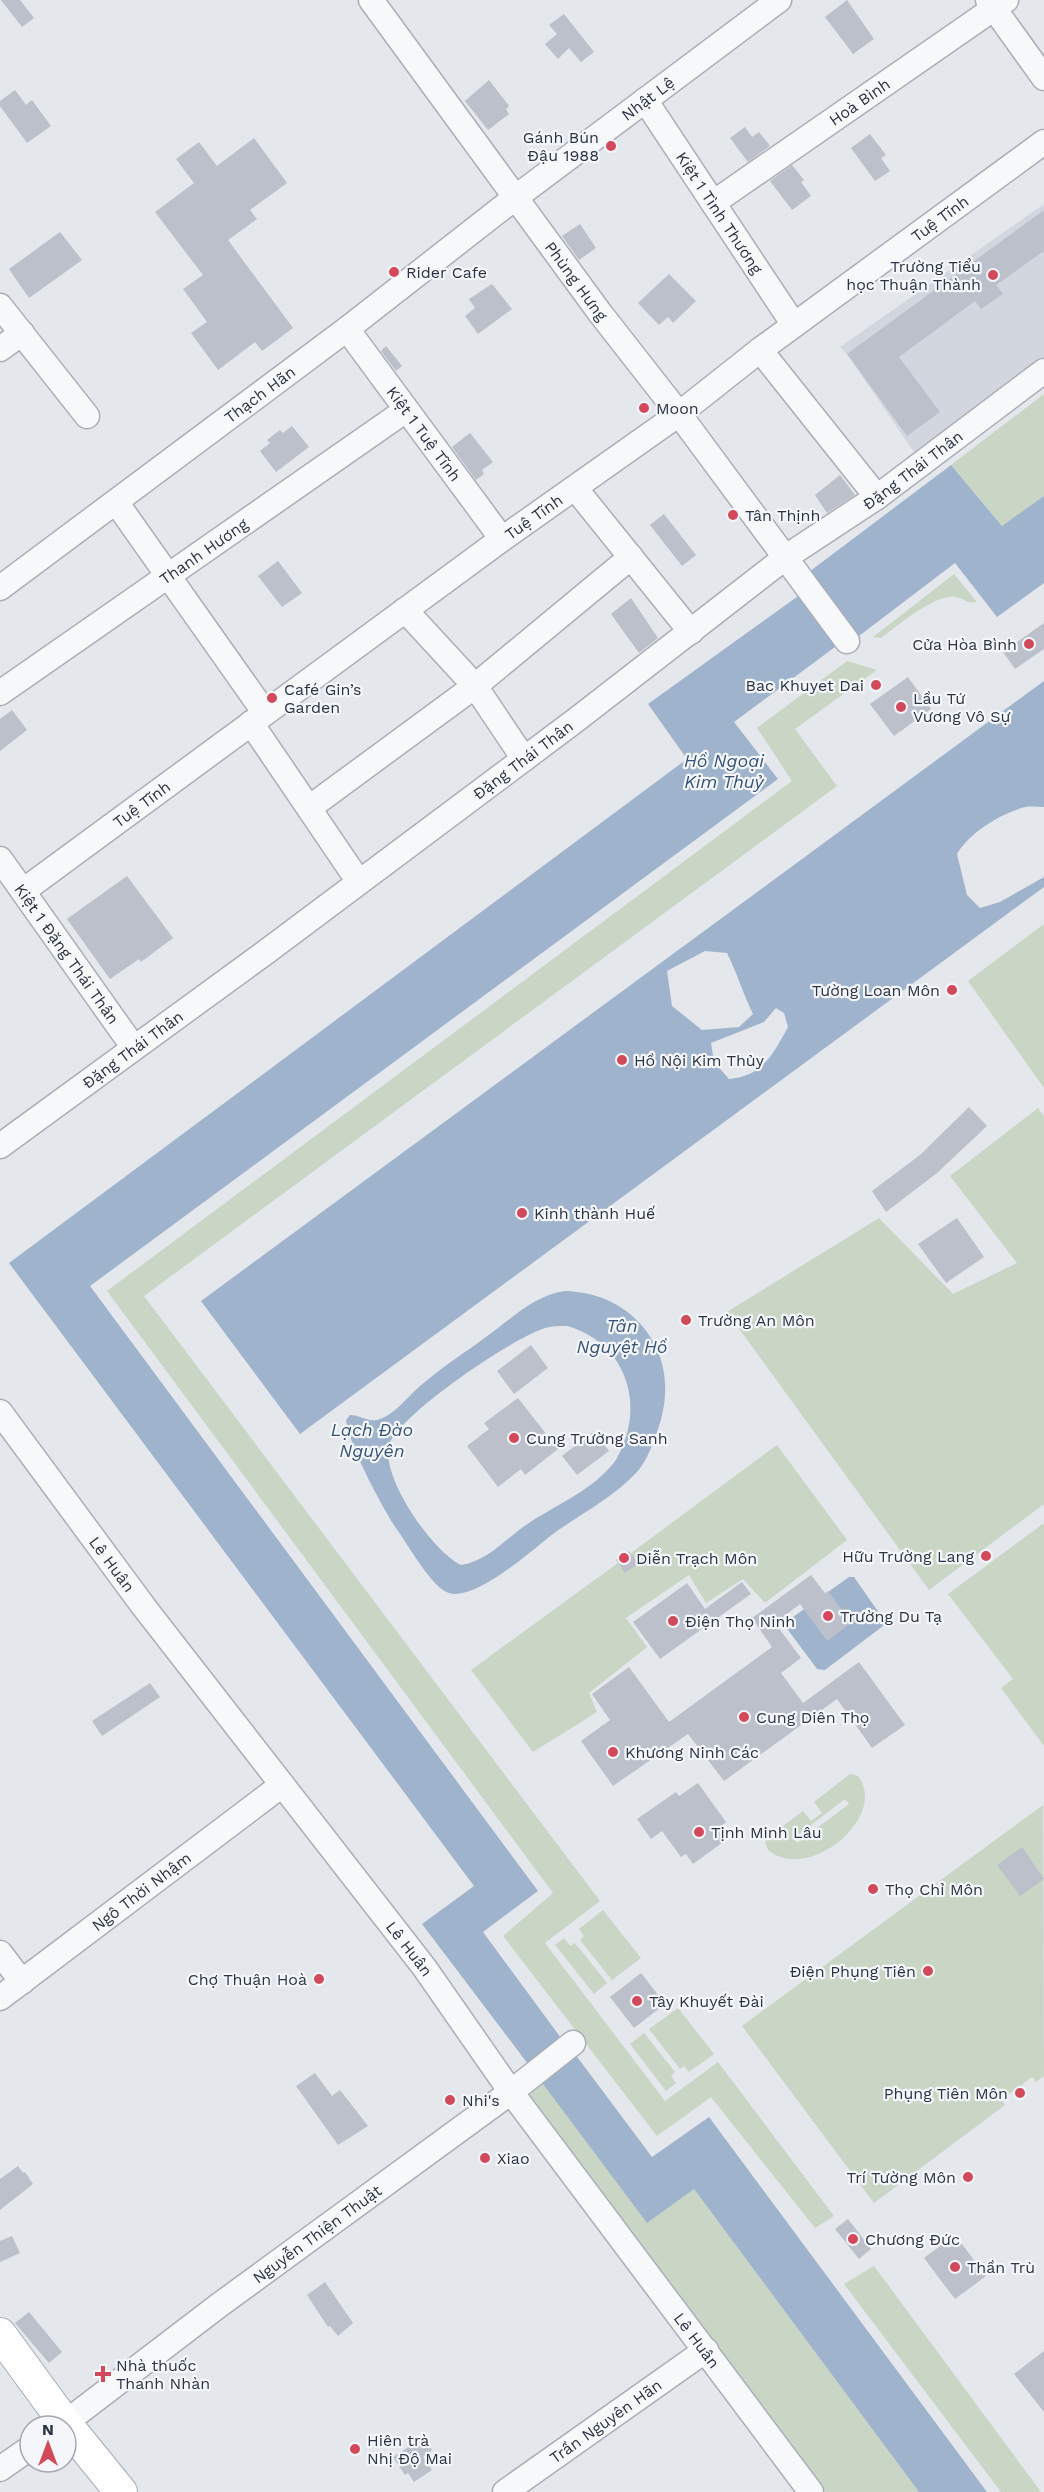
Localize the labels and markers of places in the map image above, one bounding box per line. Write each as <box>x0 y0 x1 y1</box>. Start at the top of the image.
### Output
place label: Gánh Bún Đậu 1988 <box>523 128 599 165</box>
marker: Gánh Bún Đậu 1988 <box>604 139 618 153</box>
place label: Trường Tiểu học Thuận Thành <box>846 257 981 294</box>
place label: Rider Cafe <box>406 263 487 282</box>
marker: Rider Cafe <box>387 265 401 279</box>
marker: Trường Tiểu học Thuận Thành <box>986 268 1000 282</box>
place label: Moon <box>656 399 699 418</box>
marker: Moon <box>637 401 651 415</box>
place label: Tân Thịnh <box>745 506 820 525</box>
marker: Tân Thịnh <box>726 508 740 522</box>
place label: Cửa Hòa Bình <box>912 635 1017 654</box>
marker: Cửa Hòa Bình <box>1022 637 1036 651</box>
place label: Bac Khuyet Dai <box>746 676 864 695</box>
marker: Bac Khuyet Dai <box>869 678 883 692</box>
place label: Café Gin’s Garden <box>284 680 361 717</box>
place label: Lầu Tứ Vương Vô Sự <box>913 689 1010 726</box>
marker: Café Gin’s Garden <box>265 691 279 705</box>
marker: Lầu Tứ Vương Vô Sự <box>894 700 908 714</box>
place label: Tường Loan Môn <box>812 981 940 1000</box>
marker: Tường Loan Môn <box>945 983 959 997</box>
place label: Hồ Nội Kim Thủy <box>634 1051 765 1070</box>
marker: Hồ Nội Kim Thủy <box>615 1053 629 1067</box>
place label: Kinh thành Huế <box>534 1204 655 1223</box>
marker: Kinh thành Huế <box>515 1206 529 1220</box>
place label: Trường An Môn <box>698 1311 815 1330</box>
marker: Trường An Môn <box>679 1313 693 1327</box>
place label: Cung Trường Sanh <box>526 1429 668 1448</box>
marker: Cung Trường Sanh <box>507 1431 521 1445</box>
place label: Hữu Trường Lang <box>842 1547 974 1566</box>
place label: Diễn Trạch Môn <box>636 1549 757 1568</box>
marker: Hữu Trường Lang <box>979 1549 993 1563</box>
marker: Diễn Trạch Môn <box>617 1551 631 1565</box>
place label: Trường Du Tạ <box>840 1607 942 1626</box>
marker: Trường Du Tạ <box>821 1609 835 1623</box>
place label: Điện Thọ Ninh <box>685 1612 795 1631</box>
marker: Điện Thọ Ninh <box>666 1614 680 1628</box>
place label: Cung Diên Thọ <box>756 1708 869 1727</box>
marker: Cung Diên Thọ <box>737 1710 751 1724</box>
place label: Khương Ninh Các <box>625 1743 759 1762</box>
marker: Khương Ninh Các <box>606 1745 620 1759</box>
place label: Tịnh Minh Lâu <box>711 1823 822 1842</box>
marker: Tịnh Minh Lâu <box>692 1825 706 1839</box>
place label: Thọ Chỉ Môn <box>885 1880 983 1899</box>
marker: Thọ Chỉ Môn <box>866 1882 880 1896</box>
place label: Điện Phụng Tiên <box>790 1962 916 1981</box>
marker: Điện Phụng Tiên <box>921 1964 935 1978</box>
place label: Chợ Thuận Hoà <box>188 1970 307 1989</box>
marker: Chợ Thuận Hoà <box>312 1972 326 1986</box>
place label: Tây Khuyết Đài <box>649 1992 764 2011</box>
marker: Tây Khuyết Đài <box>630 1994 644 2008</box>
place label: Phụng Tiên Môn <box>884 2084 1008 2103</box>
marker: Phụng Tiên Môn <box>1013 2086 1027 2100</box>
place label: Nhi's <box>462 2091 500 2110</box>
marker: Nhi's <box>443 2093 457 2107</box>
place label: Xiao <box>497 2149 530 2168</box>
marker: Xiao <box>478 2151 492 2165</box>
place label: Trí Tường Môn <box>847 2168 956 2187</box>
marker: Trí Tường Môn <box>961 2170 975 2184</box>
place label: Chương Đức <box>865 2230 960 2249</box>
marker: Chương Đức <box>846 2232 860 2246</box>
place label: Thần Trù <box>967 2258 1035 2277</box>
marker: Thần Trù <box>948 2260 962 2274</box>
place label: Nhà thuốc Thanh Nhàn <box>116 2356 210 2393</box>
marker: Nhà thuốc Thanh Nhàn <box>94 2365 112 2383</box>
place label: Hiên trà Nhị Độ Mai <box>367 2431 452 2468</box>
marker: Hiên trà Nhị Độ Mai <box>348 2442 362 2456</box>

